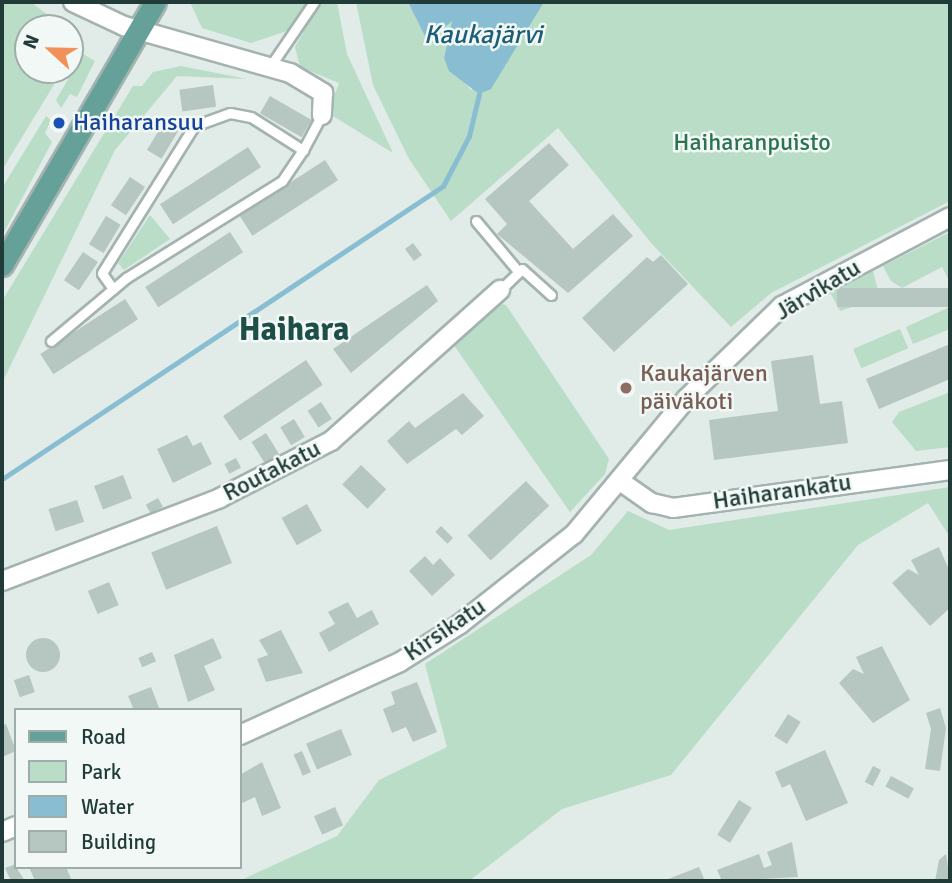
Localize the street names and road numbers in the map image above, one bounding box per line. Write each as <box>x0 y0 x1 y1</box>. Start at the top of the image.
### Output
street label: Järvikatu <box>770 253 866 327</box>
street label: Routakatu <box>218 434 326 508</box>
street label: Haiharankatu <box>711 468 853 516</box>
street label: Kirsikatu <box>399 592 491 668</box>

